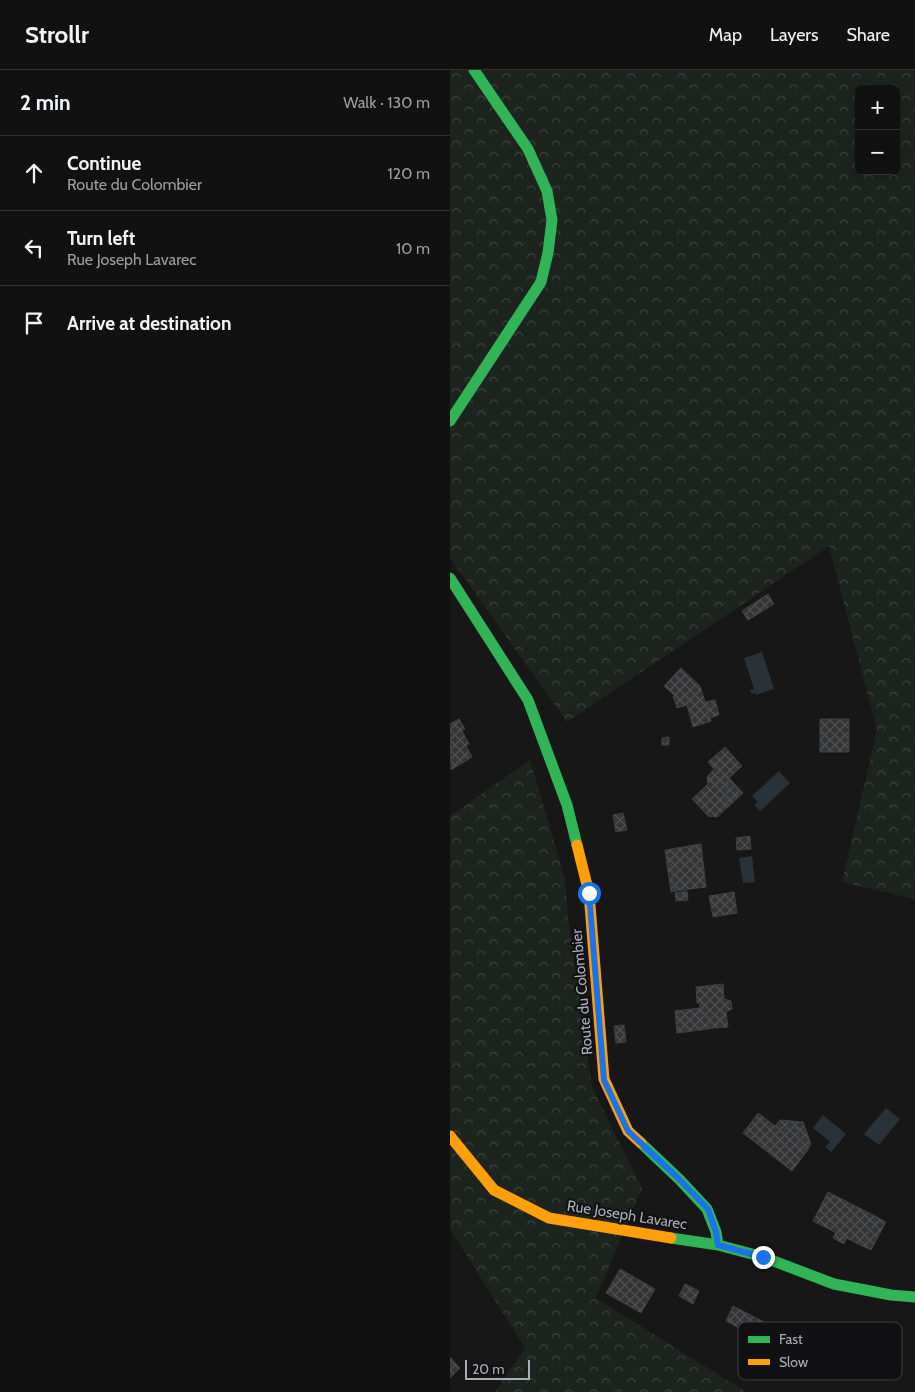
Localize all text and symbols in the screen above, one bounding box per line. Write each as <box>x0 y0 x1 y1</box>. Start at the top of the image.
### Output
text: Strollr <box>25 20 89 49</box>
text: Map <box>709 24 742 46</box>
text: Layers <box>770 24 819 46</box>
text: Share <box>847 24 890 46</box>
map controls <box>855 85 900 175</box>
button: + <box>855 85 900 130</box>
text: 2 min <box>20 90 71 115</box>
text: Walk · 130 m <box>343 93 430 112</box>
button: − <box>855 130 900 175</box>
text: Continue <box>67 152 141 175</box>
icon: ahead <box>20 159 48 187</box>
text: 120 m <box>388 164 430 183</box>
text: Route du Colombier <box>67 175 202 194</box>
text: Turn left <box>67 227 135 250</box>
icon: left <box>20 234 48 262</box>
text: 10 m <box>396 239 430 258</box>
text: Rue Joseph Lavarec <box>67 250 196 269</box>
icon: arrive <box>20 309 48 337</box>
text: Arrive at destination <box>67 312 231 335</box>
route start <box>578 882 601 905</box>
street label: Route du Colombier <box>567 928 596 1056</box>
street label: Rue Joseph Lavarec <box>566 1197 689 1233</box>
route end <box>752 1246 775 1269</box>
legend <box>738 1322 902 1380</box>
text: Fast <box>779 1330 803 1348</box>
text: Slow <box>779 1353 808 1371</box>
scale bar <box>465 1357 530 1380</box>
text: 20 m <box>472 1360 505 1378</box>

